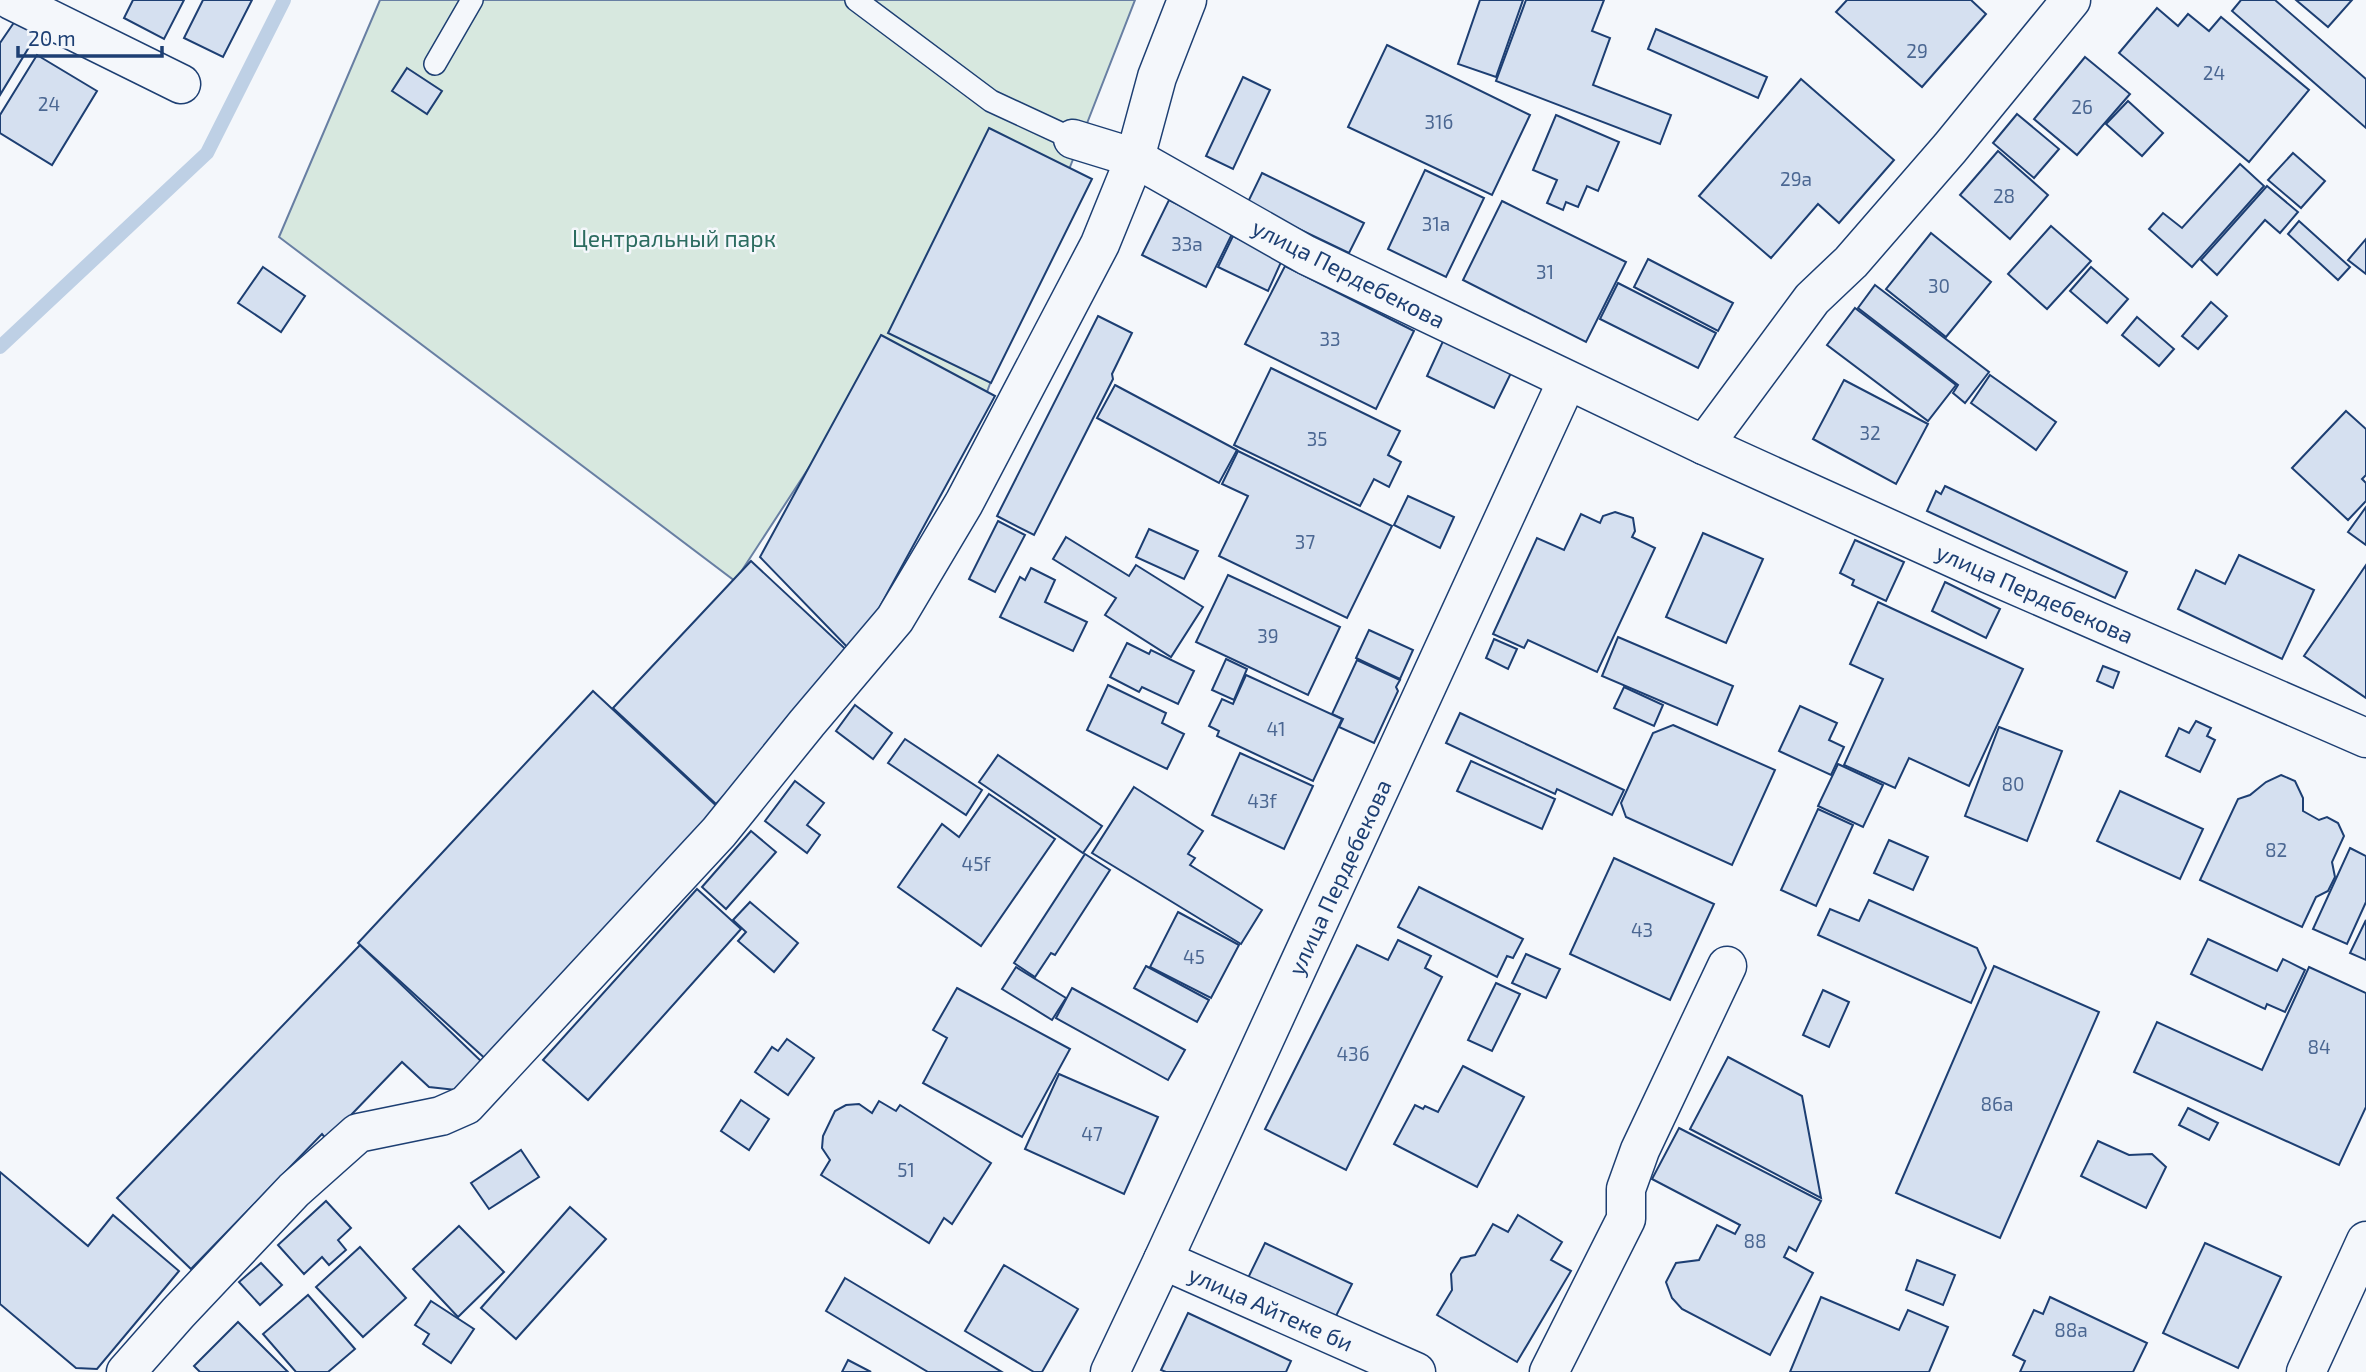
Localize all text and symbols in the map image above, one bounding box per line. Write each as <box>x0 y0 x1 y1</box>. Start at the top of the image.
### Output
scale bar <box>18 14 161 58</box>
text: 20 m <box>28 25 76 50</box>
house number: 29 <box>1906 39 1928 62</box>
house number: 24 <box>2203 61 2225 84</box>
house number: 24 <box>38 92 60 115</box>
house number: 26 <box>2071 95 2093 118</box>
house number: 31б <box>1424 110 1454 133</box>
house number: 29а <box>1780 167 1812 190</box>
house number: 28 <box>1993 184 2015 207</box>
street label: улица Пердебекова <box>1247 212 1450 335</box>
house number: 31а <box>1422 212 1450 235</box>
park label: Центральный парк <box>572 224 776 252</box>
house number: 33а <box>1171 232 1203 255</box>
house number: 31 <box>1536 260 1554 283</box>
house number: 30 <box>1928 274 1950 297</box>
house number: 33 <box>1319 327 1341 350</box>
house number: 32 <box>1859 421 1881 444</box>
house number: 35 <box>1307 427 1327 450</box>
house number: 37 <box>1295 530 1315 553</box>
street label: улица Пердебекова <box>1932 537 2138 650</box>
house number: 39 <box>1257 624 1279 647</box>
house number: 41 <box>1266 717 1286 740</box>
house number: 80 <box>2002 772 2025 795</box>
street label: улица Пердебекова <box>1281 775 1398 980</box>
house number: 43f <box>1247 789 1278 812</box>
house number: 82 <box>2265 838 2287 861</box>
house number: 45f <box>961 852 991 875</box>
house number: 43 <box>1631 918 1653 941</box>
house number: 45 <box>1183 945 1205 968</box>
house number: 84 <box>2307 1035 2331 1058</box>
house number: 43б <box>1336 1042 1370 1065</box>
house number: 86а <box>1981 1092 2013 1115</box>
house number: 47 <box>1081 1122 1103 1145</box>
house number: 51 <box>897 1158 915 1181</box>
house number: 88 <box>1743 1229 1767 1252</box>
street label: улица Айтеке би <box>1184 1259 1358 1358</box>
house number: 88а <box>2054 1318 2088 1341</box>

